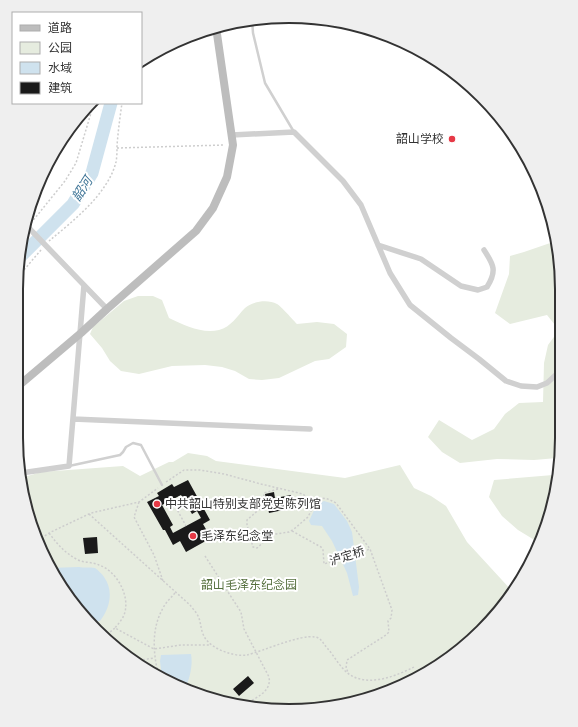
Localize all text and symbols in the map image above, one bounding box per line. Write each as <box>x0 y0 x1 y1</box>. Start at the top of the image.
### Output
legend <box>12 12 142 104</box>
text: 道路 <box>48 21 72 35</box>
text: 公园 <box>48 41 72 55</box>
text: 水域 <box>48 61 72 75</box>
text: 建筑 <box>48 81 72 95</box>
place label: 韶山学校 <box>396 132 444 146</box>
marker: 韶山学校 <box>447 134 457 144</box>
water label: 韶河 <box>69 172 97 204</box>
place label: 中共韶山特别支部党史陈列馆 <box>165 497 321 511</box>
marker: 中共韶山特别支部党史陈列馆 <box>152 499 162 509</box>
place label: 毛泽东纪念堂 <box>201 529 273 543</box>
marker: 毛泽东纪念堂 <box>188 531 198 541</box>
street label: 泸定桥 <box>328 544 366 568</box>
park label: 韶山毛泽东纪念园 <box>201 578 297 592</box>

